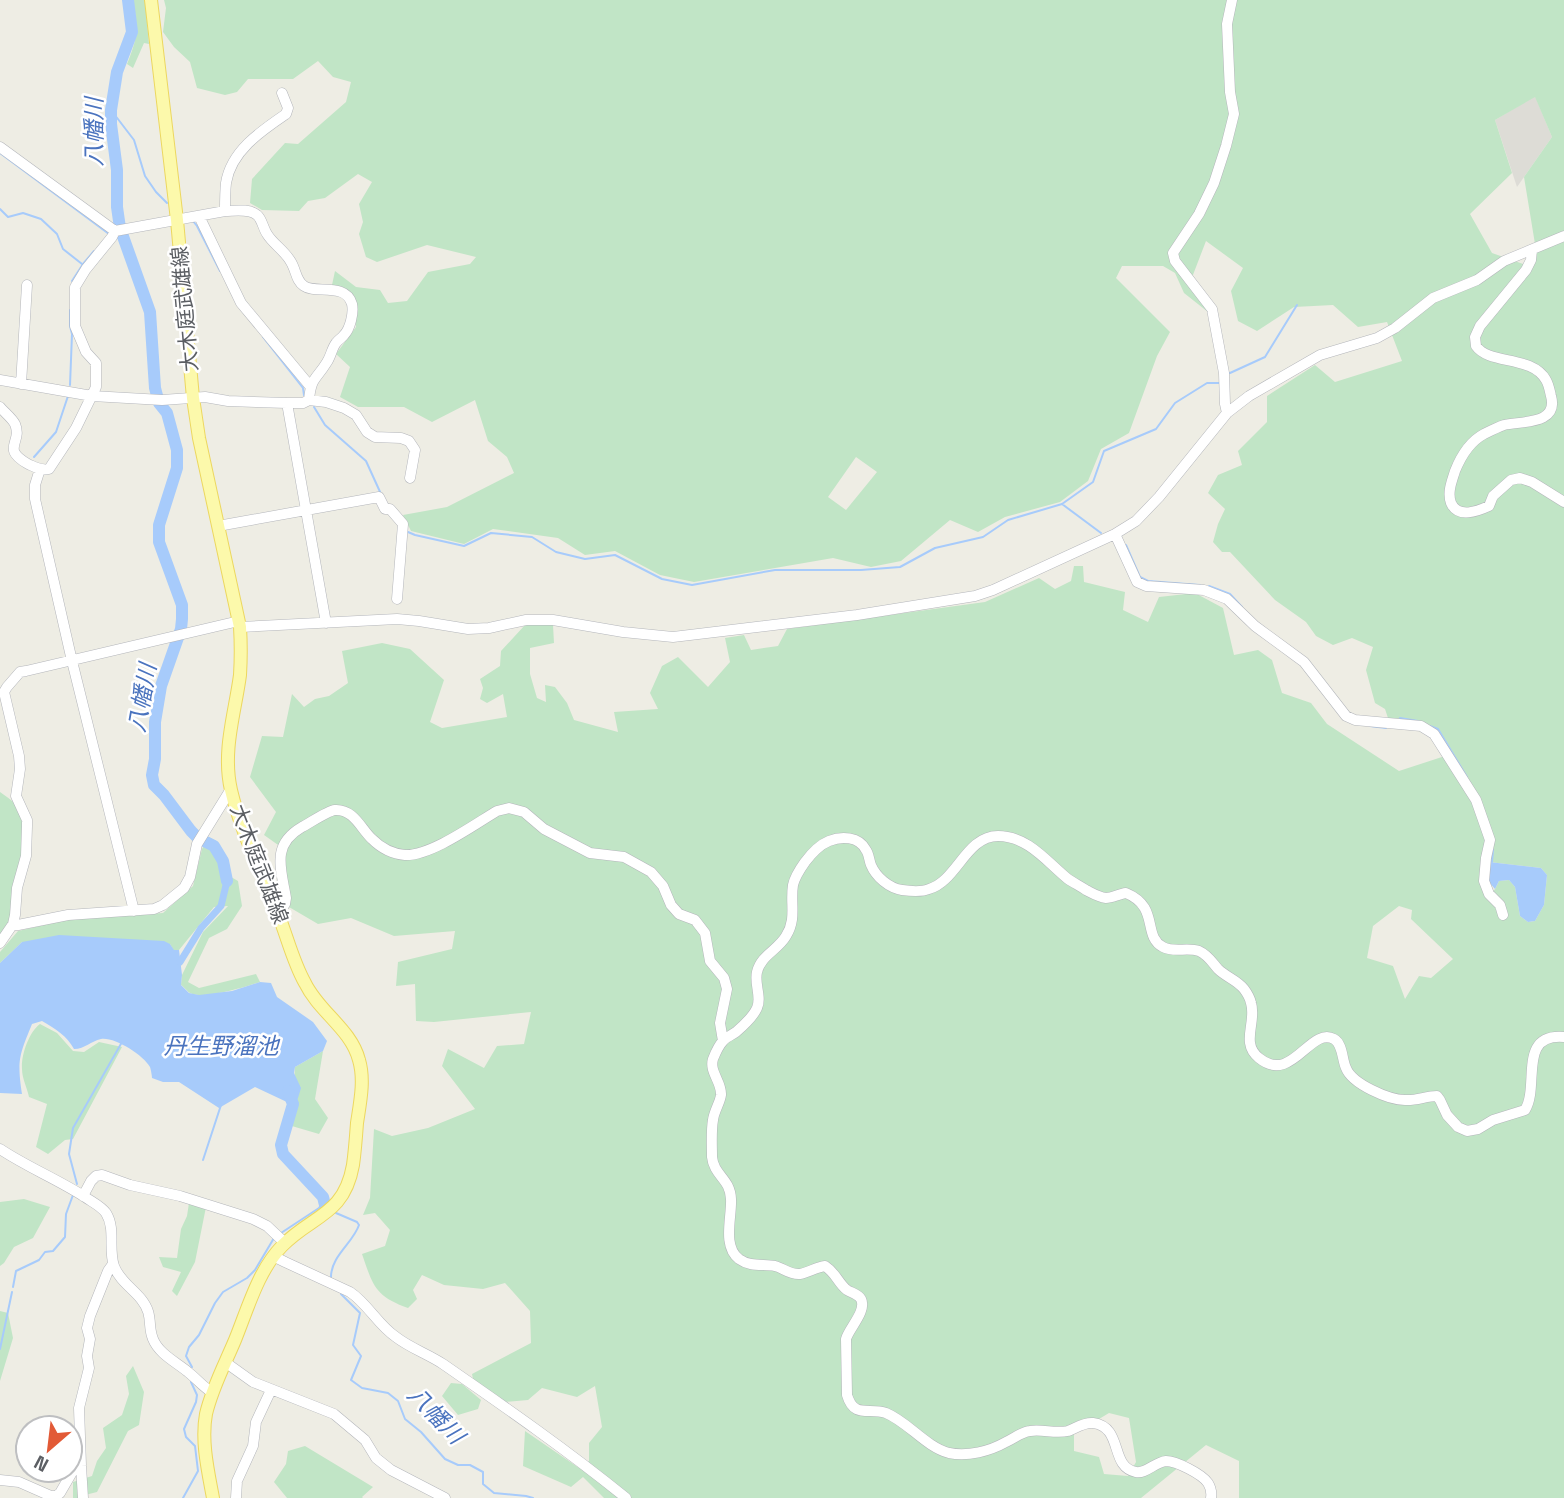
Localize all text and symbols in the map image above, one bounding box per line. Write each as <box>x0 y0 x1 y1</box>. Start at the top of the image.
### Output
water label: 八幡川 <box>79 95 109 167</box>
street label: 大木庭武雄線 <box>166 245 203 373</box>
water label: 八幡川 <box>121 658 163 735</box>
street label: 大木庭武雄線 <box>224 800 295 927</box>
water label: 丹生野溜池 <box>164 1031 281 1061</box>
water label: 八幡川 <box>401 1380 473 1452</box>
north arrow <box>14 1414 84 1484</box>
text: N <box>30 1450 53 1478</box>

